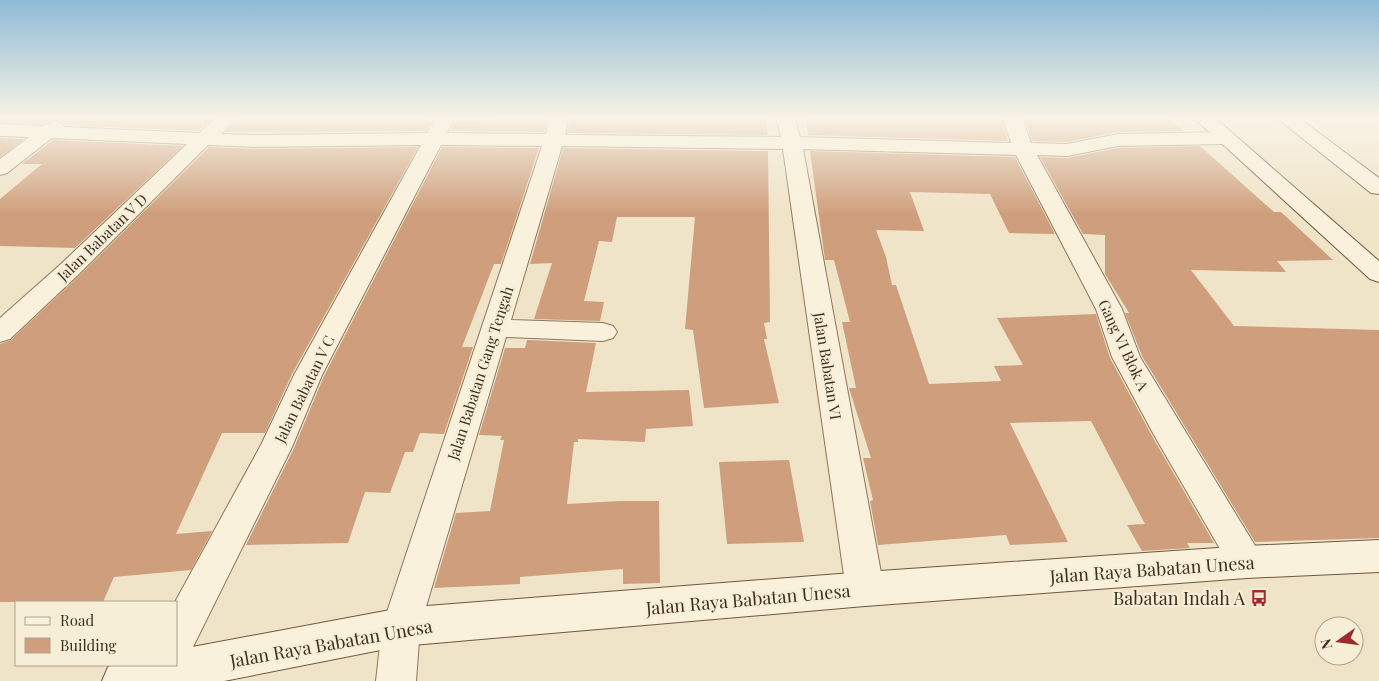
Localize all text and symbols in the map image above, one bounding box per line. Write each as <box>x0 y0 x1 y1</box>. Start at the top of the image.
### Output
street label: Jalan Babatan V D <box>52 189 151 286</box>
street label: Jalan Babatan Gang Tengah <box>442 283 518 464</box>
street label: Gang VI Blok A <box>1094 296 1154 394</box>
street label: Jalan Babatan VI <box>809 310 846 421</box>
street label: Jalan Babatan V C <box>269 332 339 447</box>
street label: Jalan Raya Babatan Unesa <box>1048 550 1255 588</box>
street label: Jalan Raya Babatan Unesa <box>644 578 851 620</box>
place label: Babatan Indah A <box>1113 586 1246 610</box>
bus stop icon: Babatan Indah A <box>1249 588 1269 608</box>
legend <box>15 601 178 666</box>
text: Road <box>60 610 94 630</box>
street label: Jalan Raya Babatan Unesa <box>227 613 434 673</box>
north arrow <box>1314 616 1364 666</box>
text: Building <box>60 635 117 655</box>
text: N <box>1315 637 1336 651</box>

